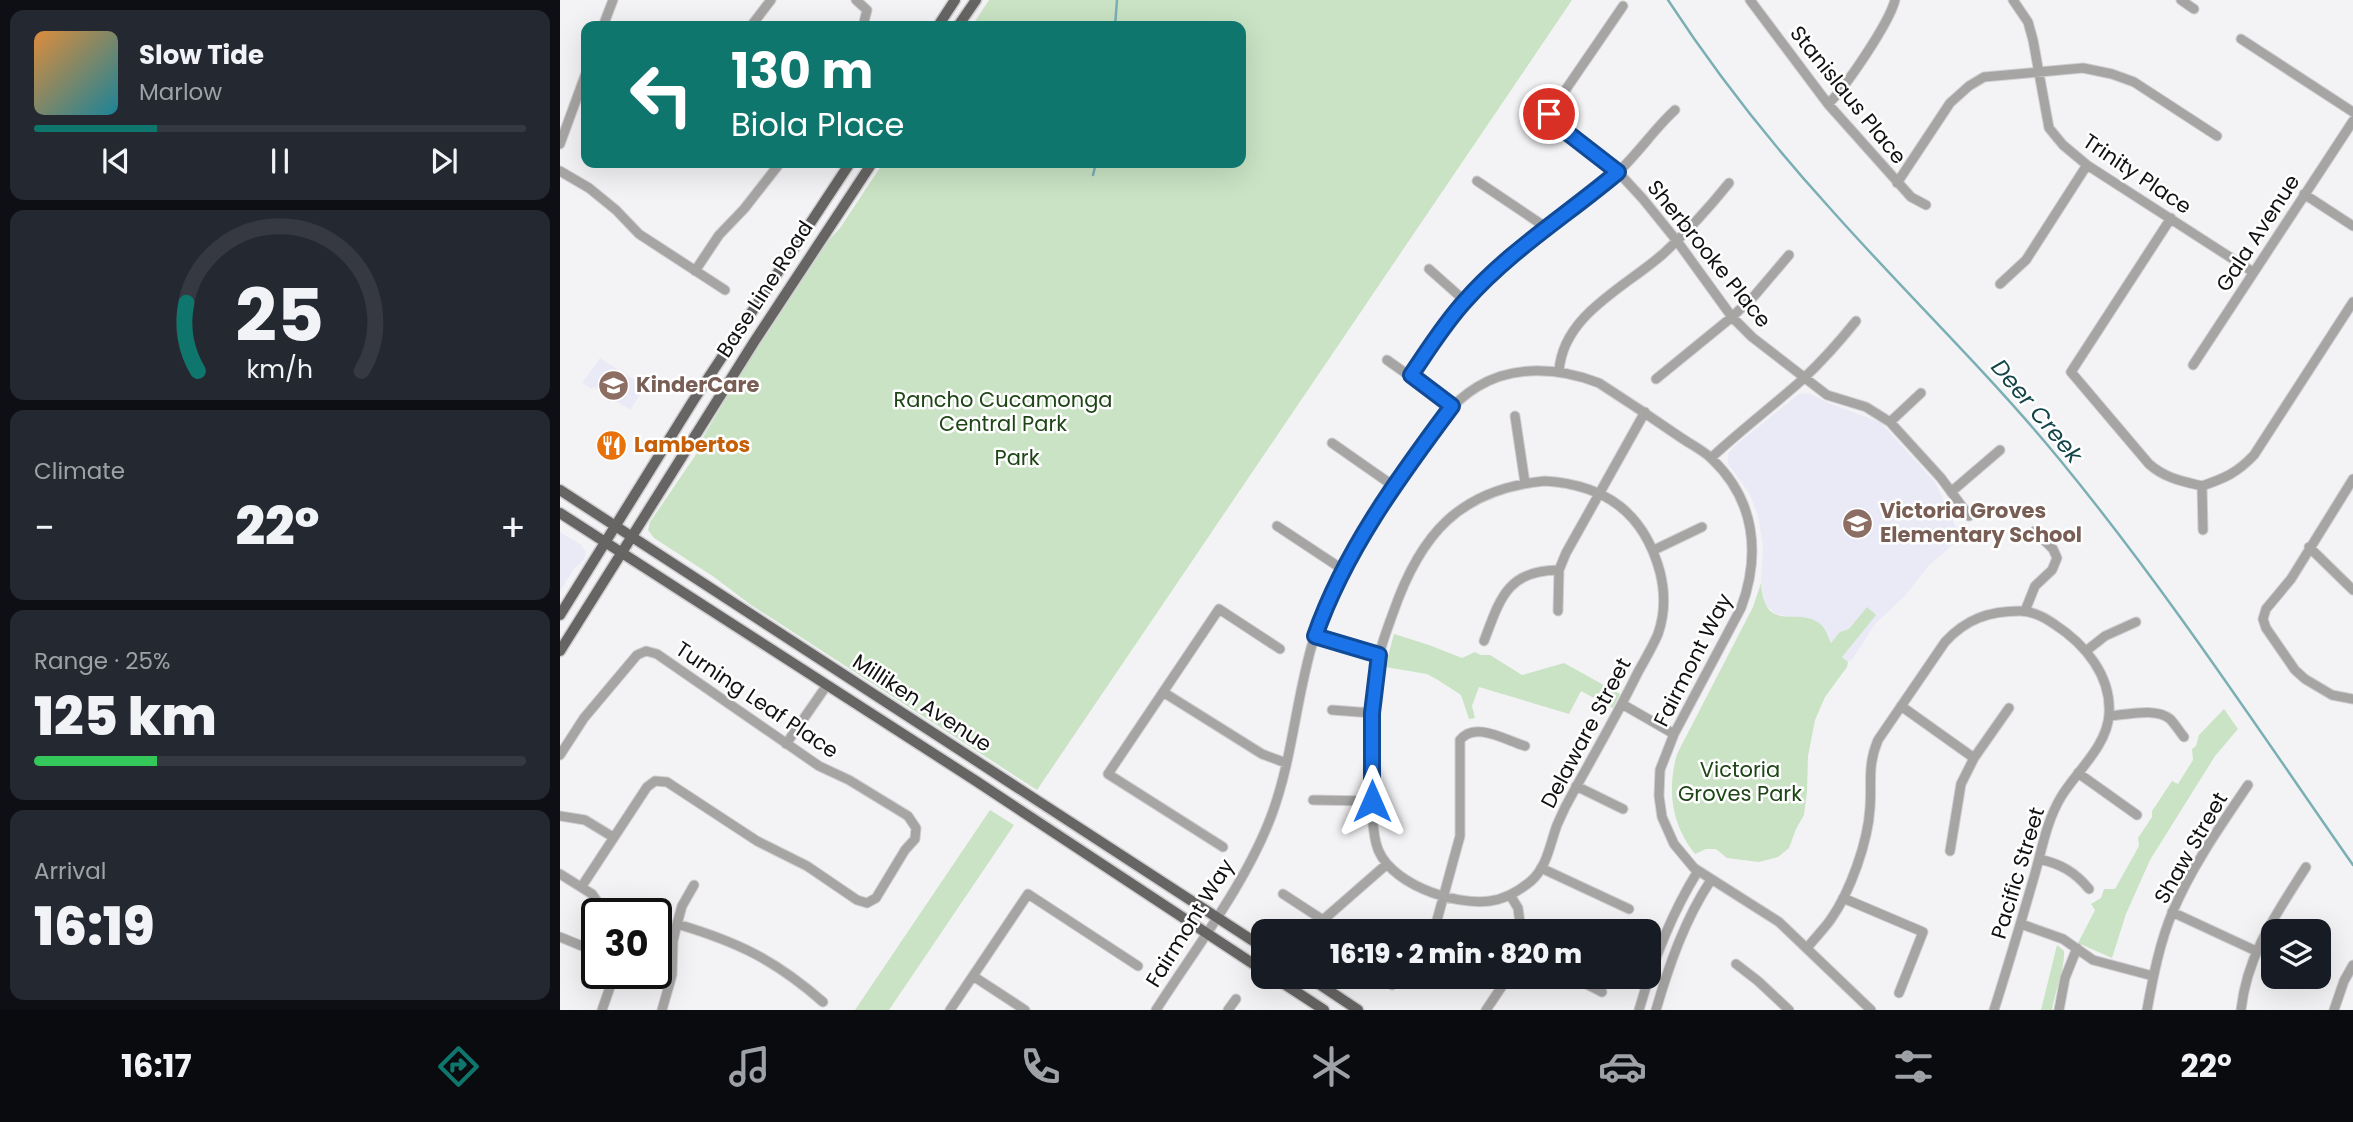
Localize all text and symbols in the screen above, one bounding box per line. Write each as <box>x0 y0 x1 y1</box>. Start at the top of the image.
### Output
street label: Stanislaus Place <box>1783 19 1913 170</box>
text: Slow Tide <box>139 37 264 73</box>
text: 130 m <box>731 37 873 105</box>
icon: left <box>616 49 707 140</box>
text: Marlow <box>139 76 222 108</box>
pin <box>1519 84 1579 144</box>
icon: arrive <box>1530 95 1568 133</box>
text: Biola Place <box>731 102 904 147</box>
street label: Trinity Place <box>2077 127 2197 221</box>
icon: previous <box>97 142 135 180</box>
icon: pause <box>261 142 299 180</box>
icon: next <box>425 142 463 180</box>
street label: Gala Avenue <box>2209 168 2306 297</box>
street label: Sherbrooke Place <box>1641 174 1778 334</box>
street label: Base Line Road <box>710 215 820 363</box>
text: 25 <box>236 265 324 366</box>
text: km/h <box>247 352 313 387</box>
water label: Deer Creek <box>1984 352 2091 471</box>
school or university icon: KinderCare <box>596 368 630 402</box>
place label: KinderCare <box>636 370 759 399</box>
park label: Rancho Cucamonga Central Park <box>893 385 1113 438</box>
restaurant icon: Lambertos <box>594 428 628 462</box>
place label: Lambertos <box>634 430 750 459</box>
park label: Park <box>994 443 1040 472</box>
text: Climate <box>34 455 125 487</box>
text: 22° <box>235 490 320 563</box>
place label: Victoria Groves Elementary School <box>1880 496 2082 549</box>
text: − <box>34 501 55 554</box>
text: + <box>500 501 526 554</box>
school or university icon: Victoria Groves Elementary School <box>1840 506 1874 540</box>
street label: Fairmont Way <box>1646 588 1739 731</box>
street label: Turning Leaf Place <box>670 634 844 765</box>
text: Range · 25% <box>34 645 170 677</box>
street label: Milliken Avenue <box>847 647 997 758</box>
street label: Delaware Street <box>1534 652 1637 813</box>
text: 125 km <box>34 680 217 753</box>
park label: Victoria Groves Park <box>1678 755 1802 808</box>
position arrow <box>1335 764 1409 838</box>
street label: Shaw Street <box>2147 787 2234 909</box>
street label: Pacific Street <box>1984 803 2051 942</box>
street label: Fairmont Way <box>1139 853 1241 992</box>
text: Arrival <box>34 855 106 887</box>
text: 16:19 <box>34 890 154 963</box>
speed limit sign: 30 <box>581 898 672 989</box>
map controls <box>2261 919 2331 989</box>
button: layers <box>2261 919 2331 989</box>
text: 16:19 · 2 min · 820 m <box>1330 936 1582 972</box>
icon: directions <box>434 1042 483 1091</box>
icon: music <box>725 1042 774 1091</box>
icon: phone <box>1016 1042 1065 1091</box>
icon: climate <box>1307 1042 1356 1091</box>
icon: car <box>1598 1042 1647 1091</box>
icon: filters <box>1889 1042 1938 1091</box>
text: 16:17 <box>121 1043 192 1088</box>
text: 22° <box>2180 1043 2232 1088</box>

